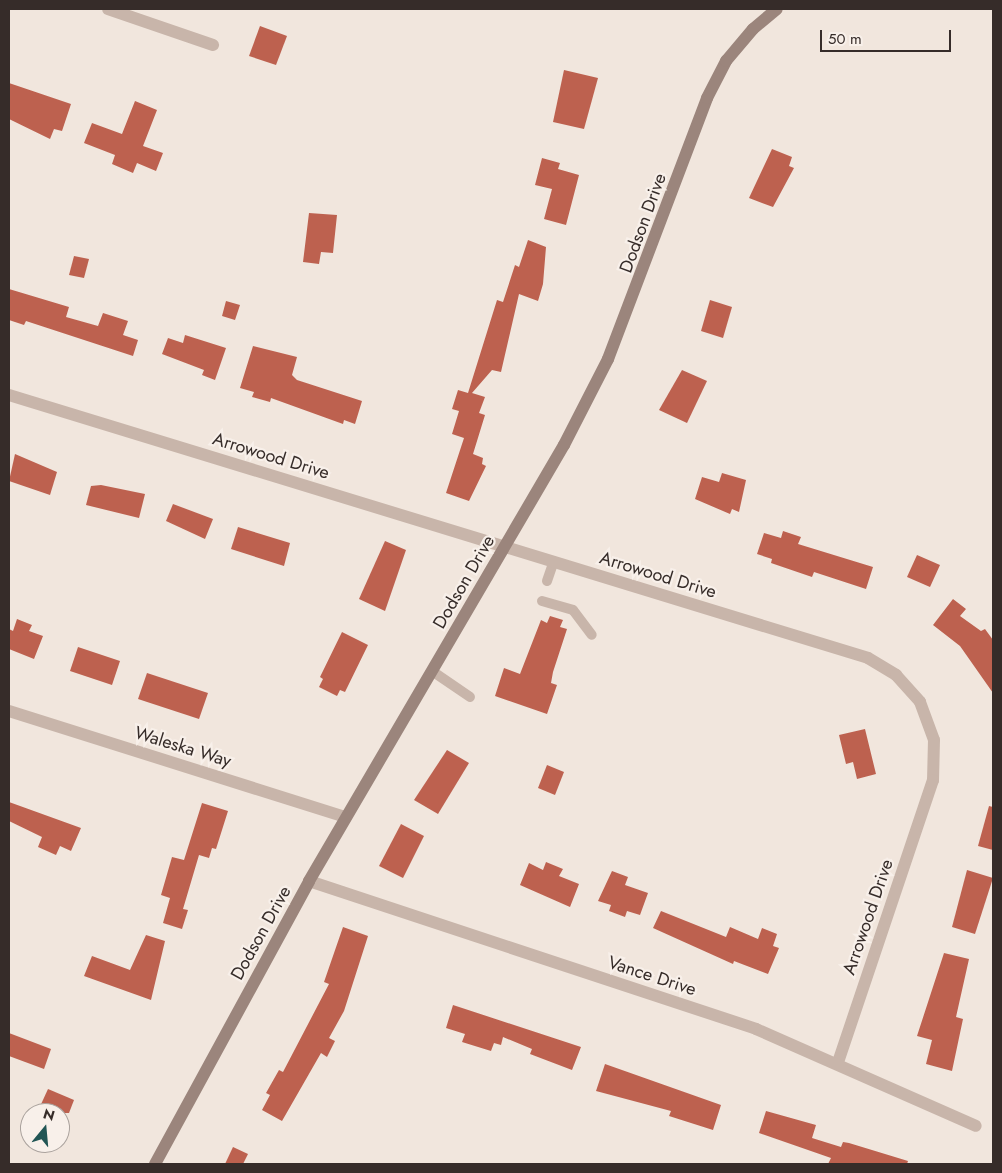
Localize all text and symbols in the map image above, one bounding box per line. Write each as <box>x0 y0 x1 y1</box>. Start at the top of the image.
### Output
scale bar <box>822 20 953 52</box>
text: 50 m <box>828 28 862 50</box>
street label: Dodson Drive <box>615 170 671 276</box>
street label: Arrowood Drive <box>210 428 332 484</box>
street label: Dodson Drive <box>429 531 499 633</box>
street label: Arrowood Drive <box>597 547 719 603</box>
street label: Waleska Way <box>132 722 234 772</box>
street label: Arrowood Drive <box>838 856 898 978</box>
street label: Dodson Drive <box>226 882 296 984</box>
street label: Vance Drive <box>605 952 699 1000</box>
north arrow <box>20 1103 70 1153</box>
text: N <box>41 1103 57 1126</box>

